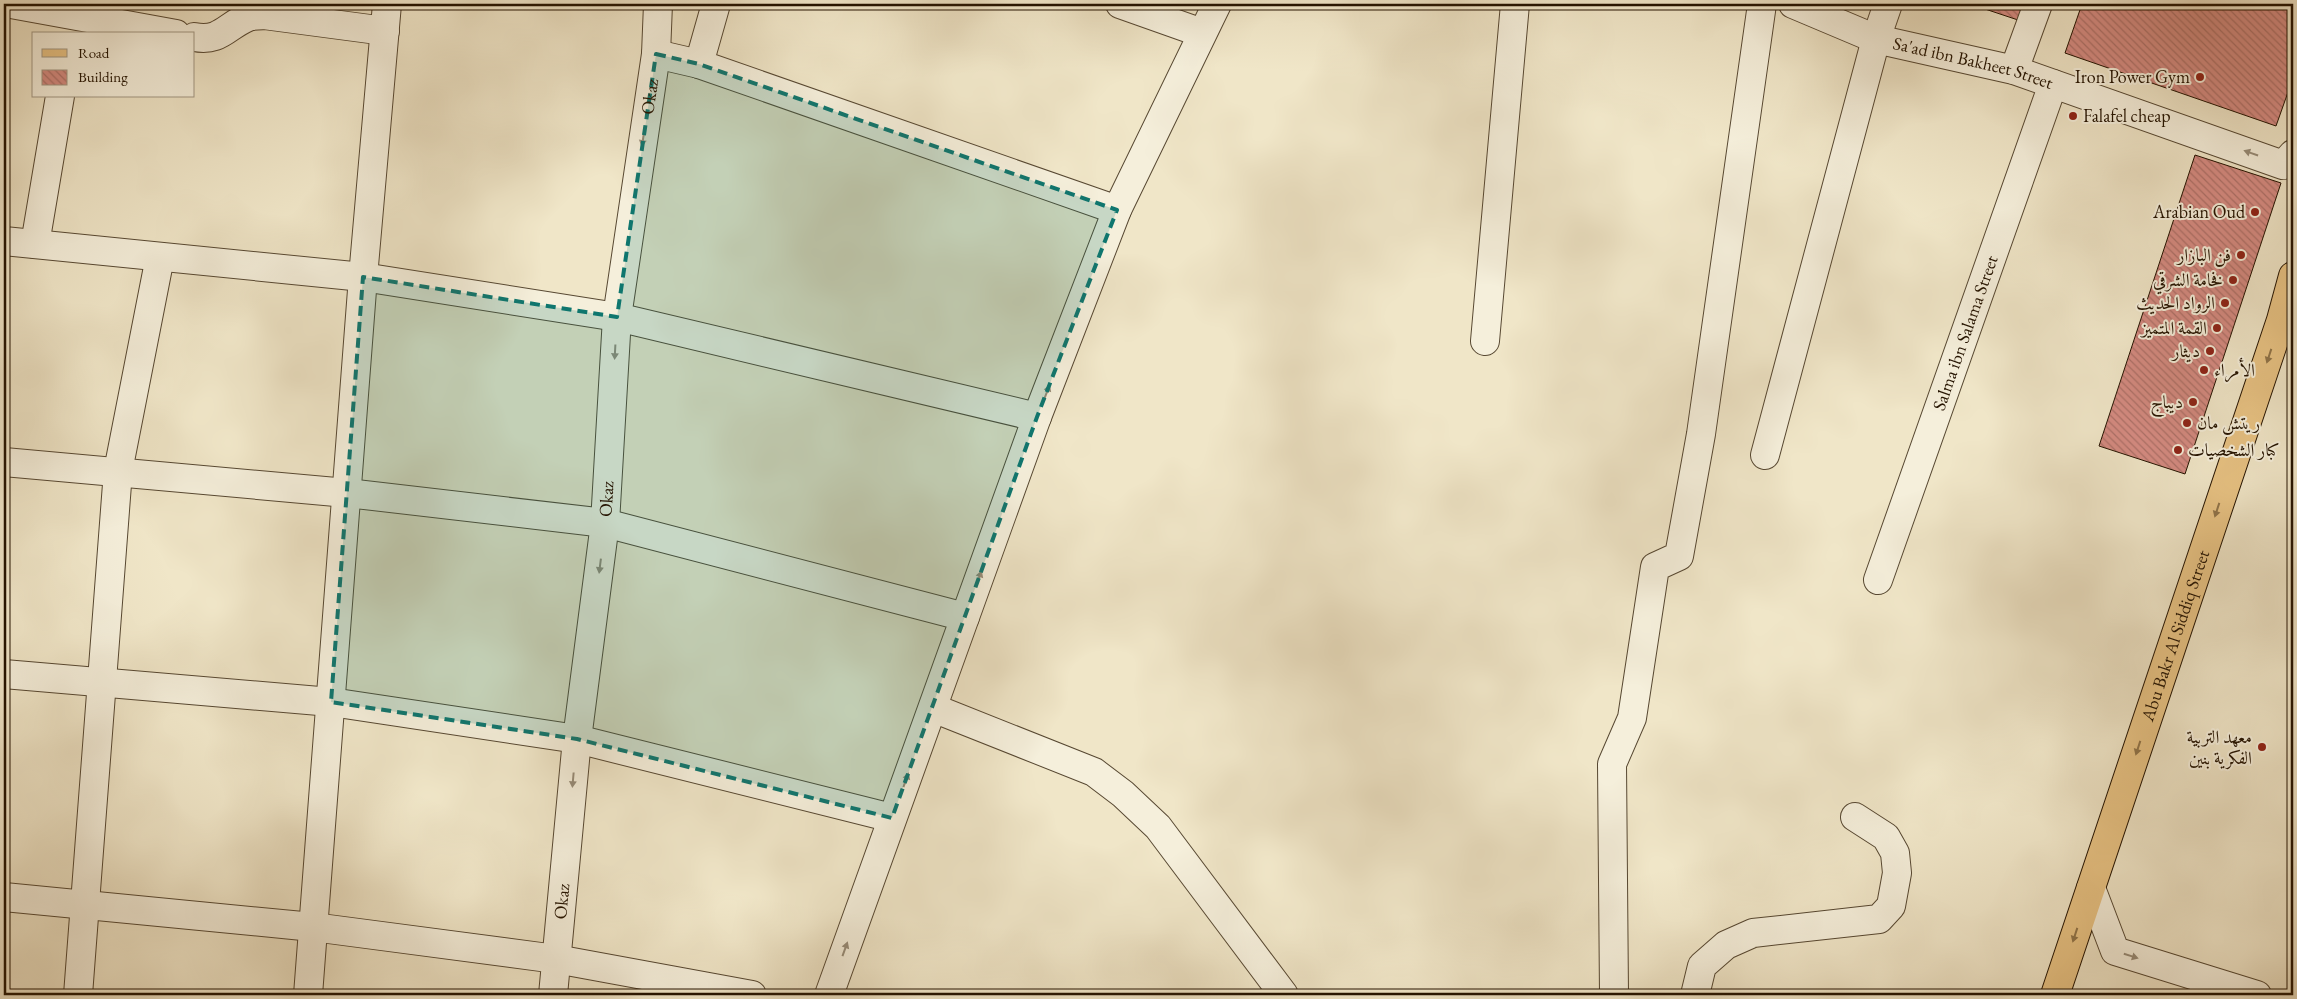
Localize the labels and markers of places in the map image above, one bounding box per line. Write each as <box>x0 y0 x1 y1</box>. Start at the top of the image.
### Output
place label: Iron Power Gym <box>2075 65 2190 88</box>
marker: Iron Power Gym <box>2194 71 2206 83</box>
place label: Falafel cheap <box>2083 104 2171 127</box>
marker: Falafel cheap <box>2067 110 2079 122</box>
place label: Arabian Oud <box>2152 200 2246 223</box>
marker: Arabian Oud <box>2249 206 2261 218</box>
place label: فن البازار <box>2175 243 2231 267</box>
marker: فن البازار <box>2235 249 2247 261</box>
place label: فخامة الشرقي <box>2153 268 2223 295</box>
marker: فخامة الشرقي <box>2227 274 2239 286</box>
place label: الرواد الحديث <box>2136 291 2215 315</box>
marker: الرواد الحديث <box>2219 297 2231 309</box>
place label: القمة المتميز <box>2139 316 2207 339</box>
marker: القمة المتميز <box>2211 322 2223 334</box>
place label: ديثار <box>2170 339 2200 363</box>
marker: ديثار <box>2204 345 2216 357</box>
place label: الأمراء <box>2214 357 2255 383</box>
marker: الأمراء <box>2198 364 2210 376</box>
place label: ديباج <box>2151 390 2183 418</box>
marker: ديباج <box>2187 396 2199 408</box>
place label: ريتش مان <box>2197 411 2260 435</box>
marker: ريتش مان <box>2181 417 2193 429</box>
place label: كبار الشخصيات <box>2188 438 2280 461</box>
marker: كبار الشخصيات <box>2172 444 2184 456</box>
place label: معهد التربية الفكرية بنين <box>2187 725 2252 770</box>
marker: معهد التربية الفكرية بنين <box>2256 741 2268 753</box>

